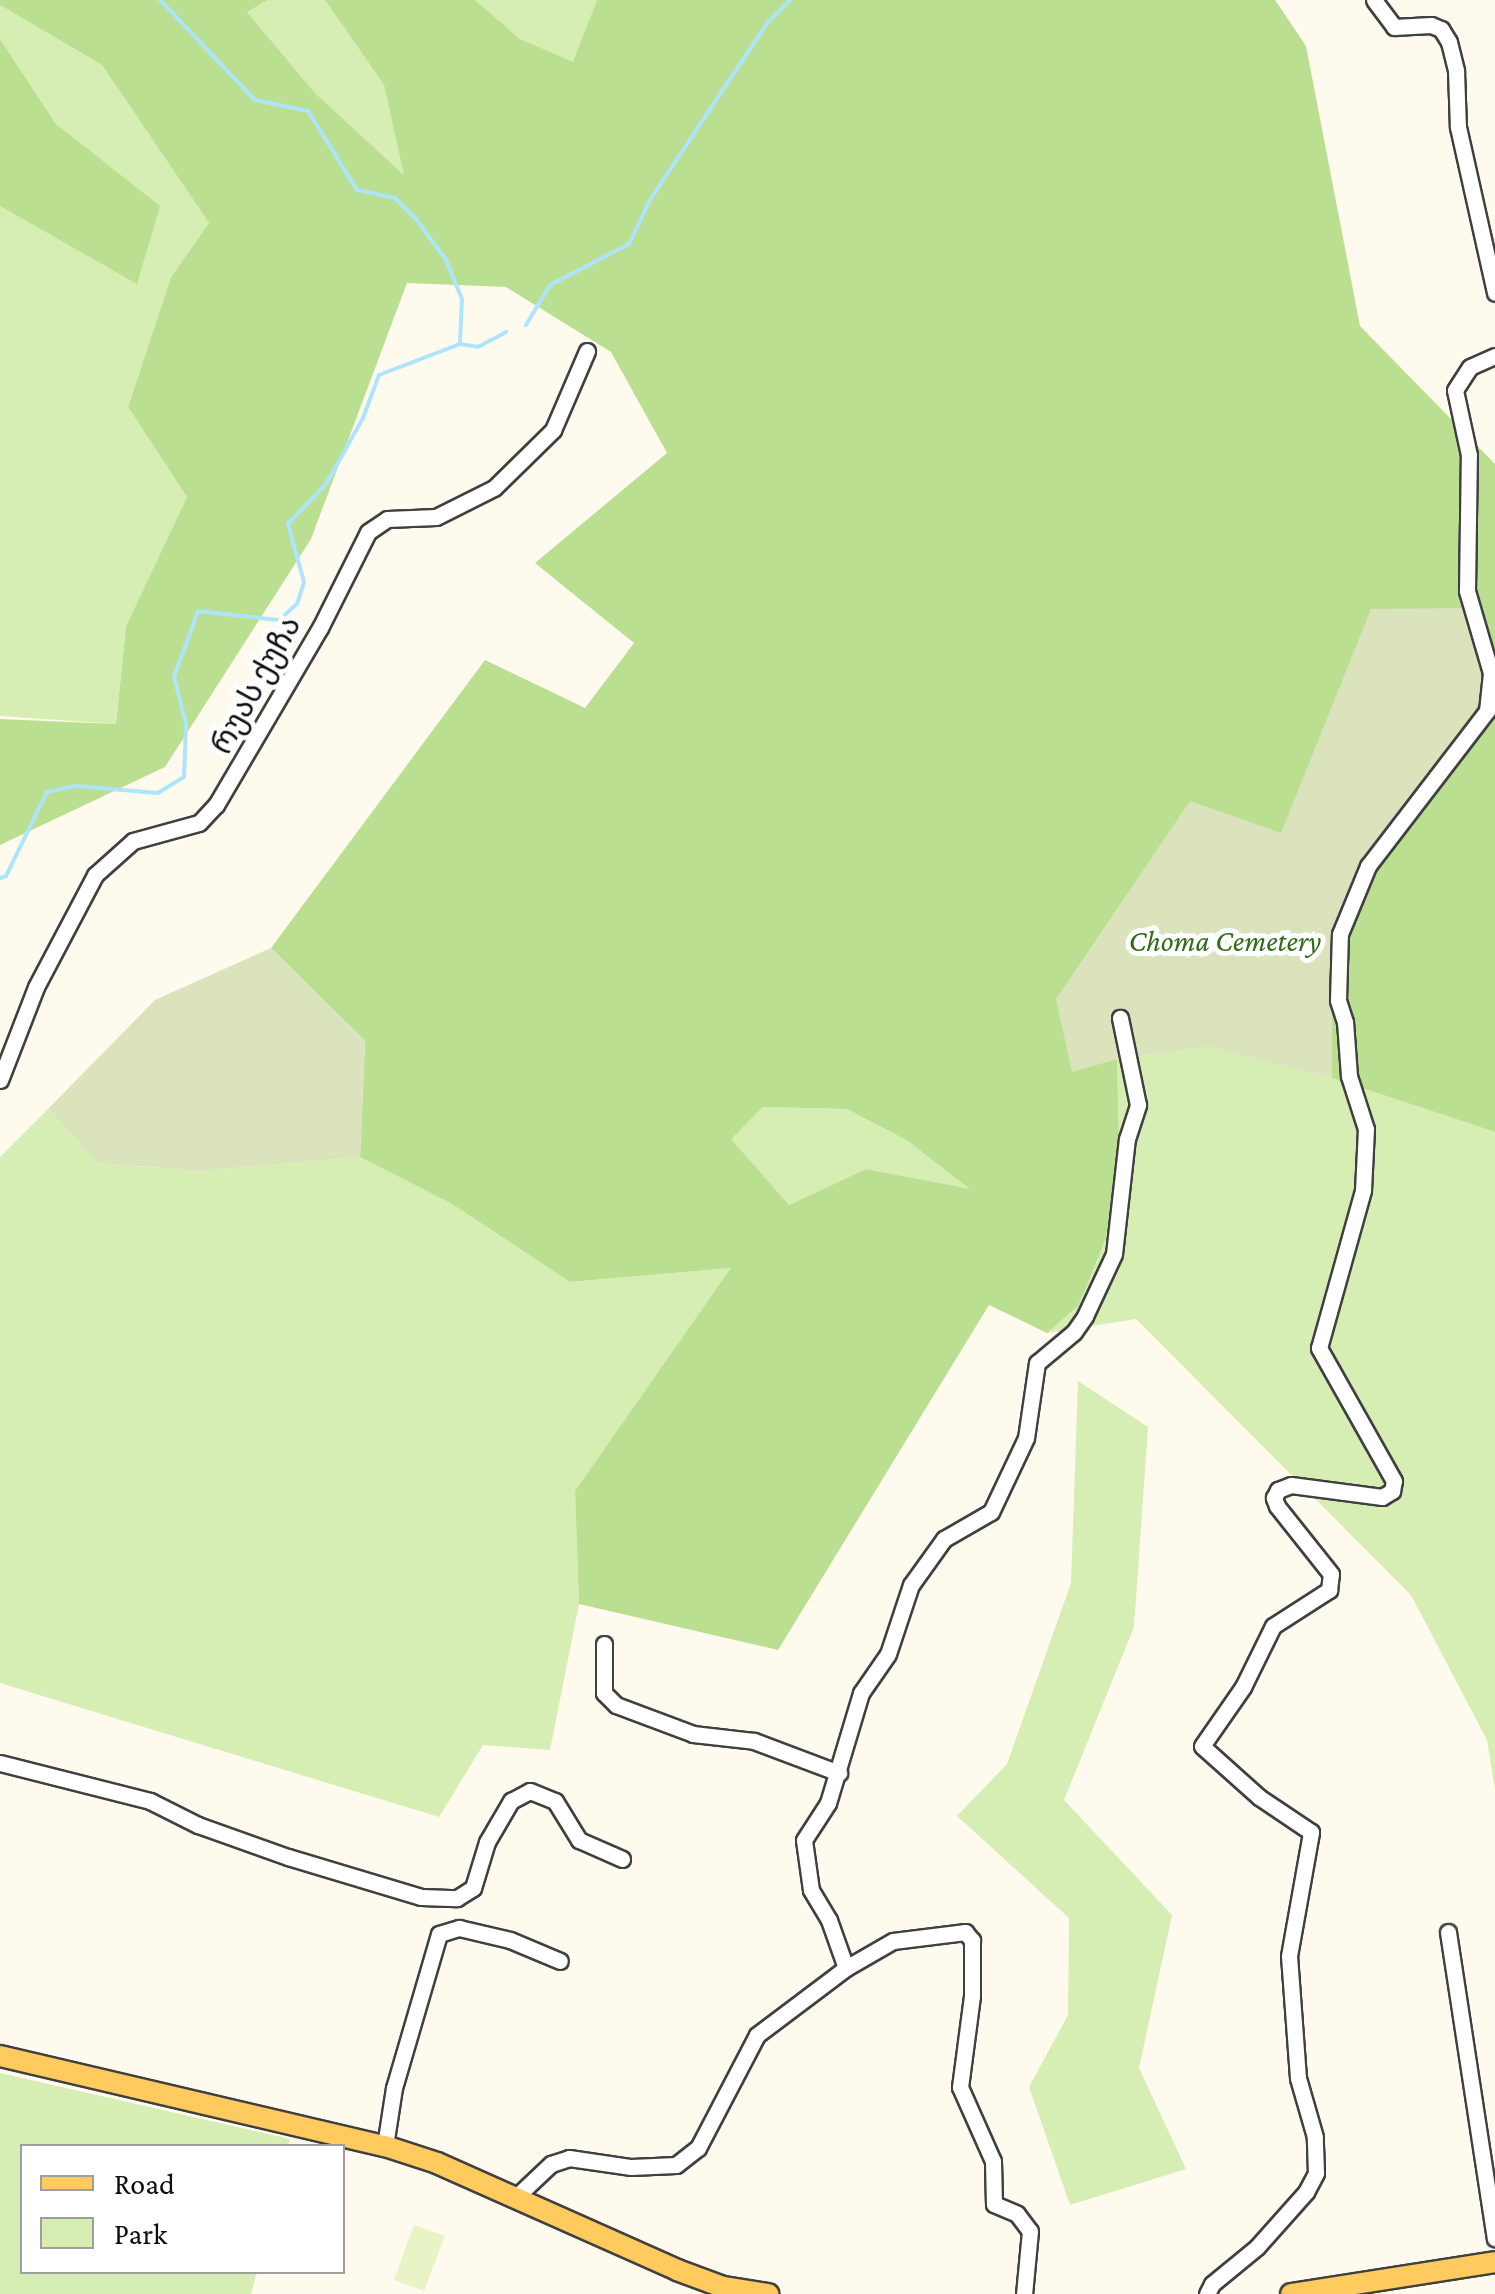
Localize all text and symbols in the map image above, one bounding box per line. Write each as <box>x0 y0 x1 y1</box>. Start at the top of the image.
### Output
street label: რუას ქუჩა <box>203 610 309 760</box>
park label: Choma Cemetery <box>1129 923 1321 959</box>
legend <box>20 2144 345 2274</box>
text: Road <box>114 2167 175 2200</box>
text: Park <box>114 2217 167 2250</box>

